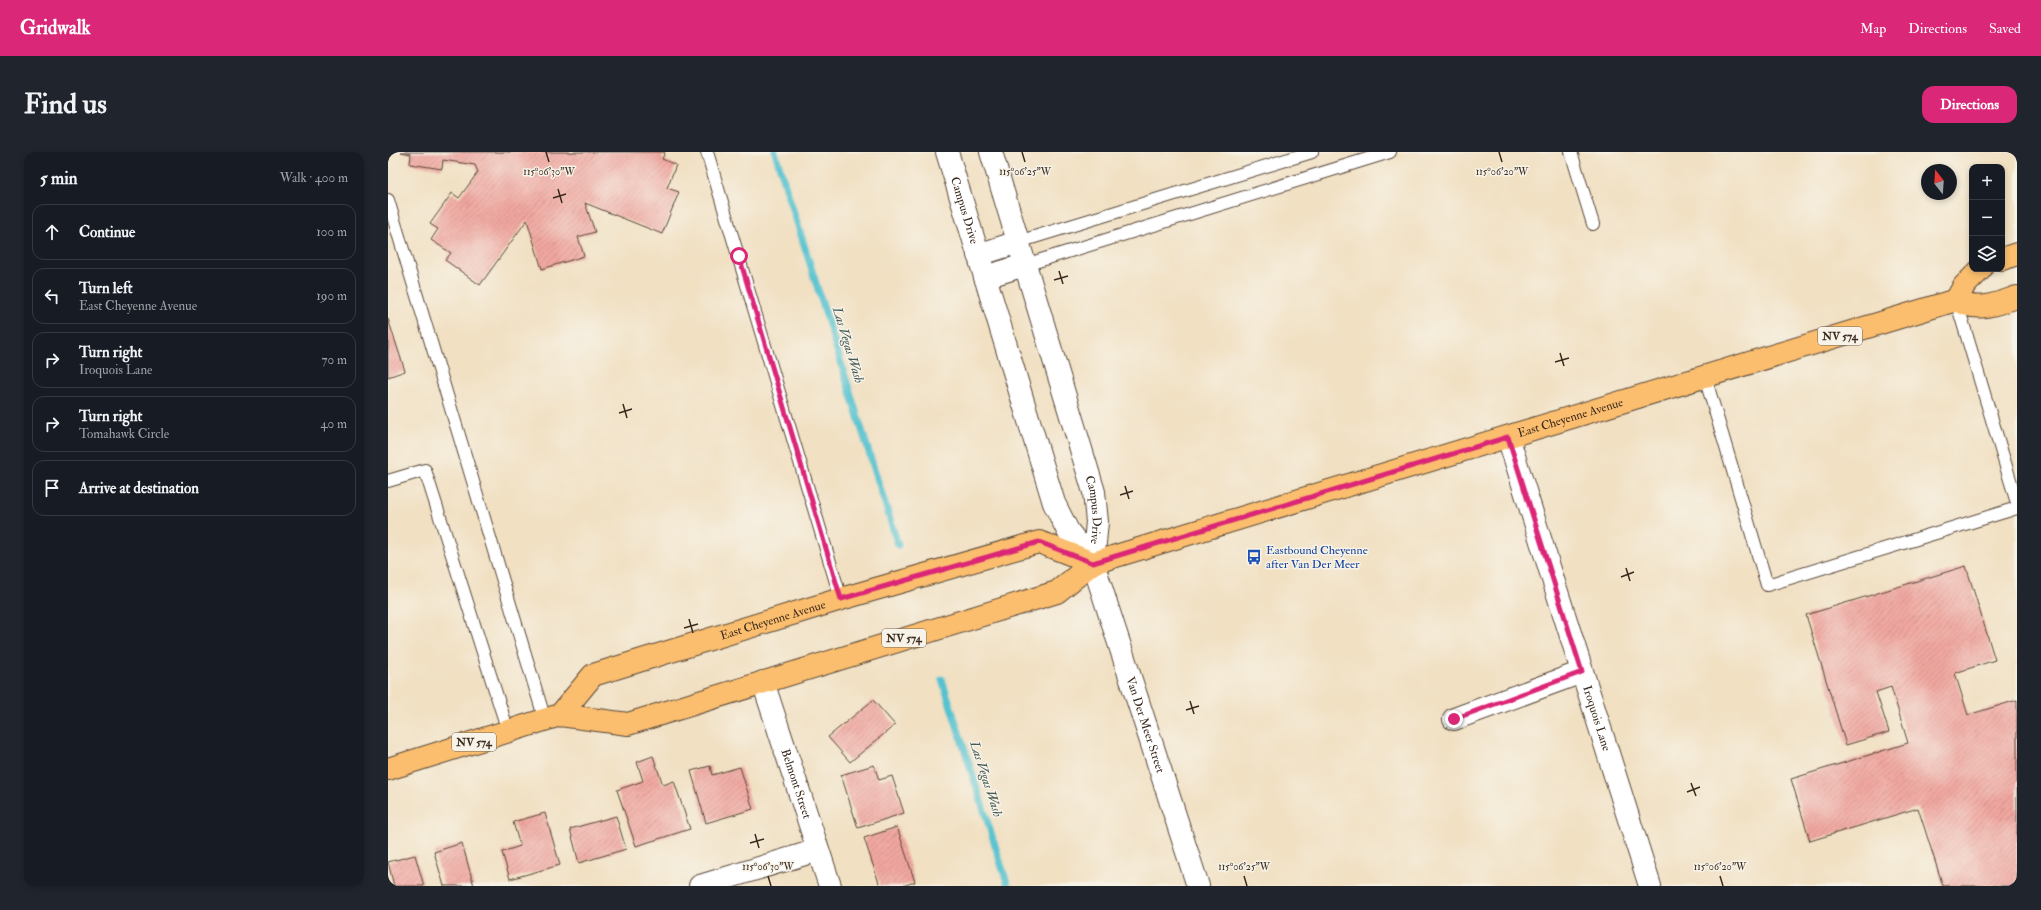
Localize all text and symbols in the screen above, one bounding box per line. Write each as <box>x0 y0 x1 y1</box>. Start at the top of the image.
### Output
text: Gridwalk <box>20 16 91 40</box>
text: Map <box>1860 20 1886 37</box>
text: Directions <box>1908 20 1967 37</box>
text: Saved <box>1989 20 2021 37</box>
button: Directions <box>1922 86 2017 123</box>
text: Find us <box>24 87 107 122</box>
north arrow <box>1921 164 1957 200</box>
map controls <box>1969 164 2005 272</box>
button: + <box>1969 164 2005 200</box>
text: 115°06'30"W <box>523 166 575 178</box>
text: 115°06'25"W <box>999 166 1052 178</box>
text: 115°06'20"W <box>1476 166 1529 178</box>
text: 5 min <box>40 168 78 189</box>
text: Walk · 400 m <box>280 170 348 186</box>
street label: Campus Drive <box>947 175 982 246</box>
button: − <box>1969 200 2005 236</box>
icon: ahead <box>41 221 63 243</box>
text: Continue <box>79 223 135 242</box>
text: 100 m <box>316 224 347 240</box>
button: layers <box>1969 236 2005 272</box>
route start <box>730 247 748 265</box>
text: Turn left <box>79 279 133 298</box>
icon: left <box>41 285 63 307</box>
text: 190 m <box>316 288 347 304</box>
text: East Cheyenne Avenue <box>79 298 197 314</box>
water label: Las Vegas Wash <box>829 304 867 385</box>
road number: NV 574 <box>1818 327 1862 345</box>
text: Turn right <box>79 343 142 362</box>
icon: right <box>41 349 63 371</box>
text: 70 m <box>322 352 347 368</box>
text: Iroquois Lane <box>79 362 153 378</box>
street label: East Cheyenne Avenue <box>1516 394 1625 441</box>
text: Turn right <box>79 407 142 426</box>
icon: right <box>41 413 63 435</box>
text: 40 m <box>321 416 347 432</box>
text: Tomahawk Circle <box>79 426 169 442</box>
street label: Campus Drive <box>1082 474 1105 545</box>
icon: arrive <box>41 477 63 499</box>
text: Arrive at destination <box>79 479 199 498</box>
place label: Eastbound Cheyenne after Van Der Meer <box>1266 543 1368 572</box>
bus stop icon: Eastbound Cheyenne after Van Der Meer <box>1245 548 1263 566</box>
street label: East Cheyenne Avenue <box>718 597 827 643</box>
road number: NV 574 <box>882 629 926 647</box>
street label: Van Der Meer Street <box>1123 675 1168 775</box>
street label: Iroquois Lane <box>1580 684 1614 753</box>
route end <box>1445 710 1463 728</box>
road number: NV 574 <box>452 733 496 751</box>
water label: Las Vegas Wash <box>966 738 1006 819</box>
street label: Belmont Street <box>778 747 815 821</box>
text: 115°06'30"W <box>742 861 794 873</box>
text: 115°06'25"W <box>1218 861 1271 873</box>
text: 115°06'20"W <box>1694 861 1747 873</box>

